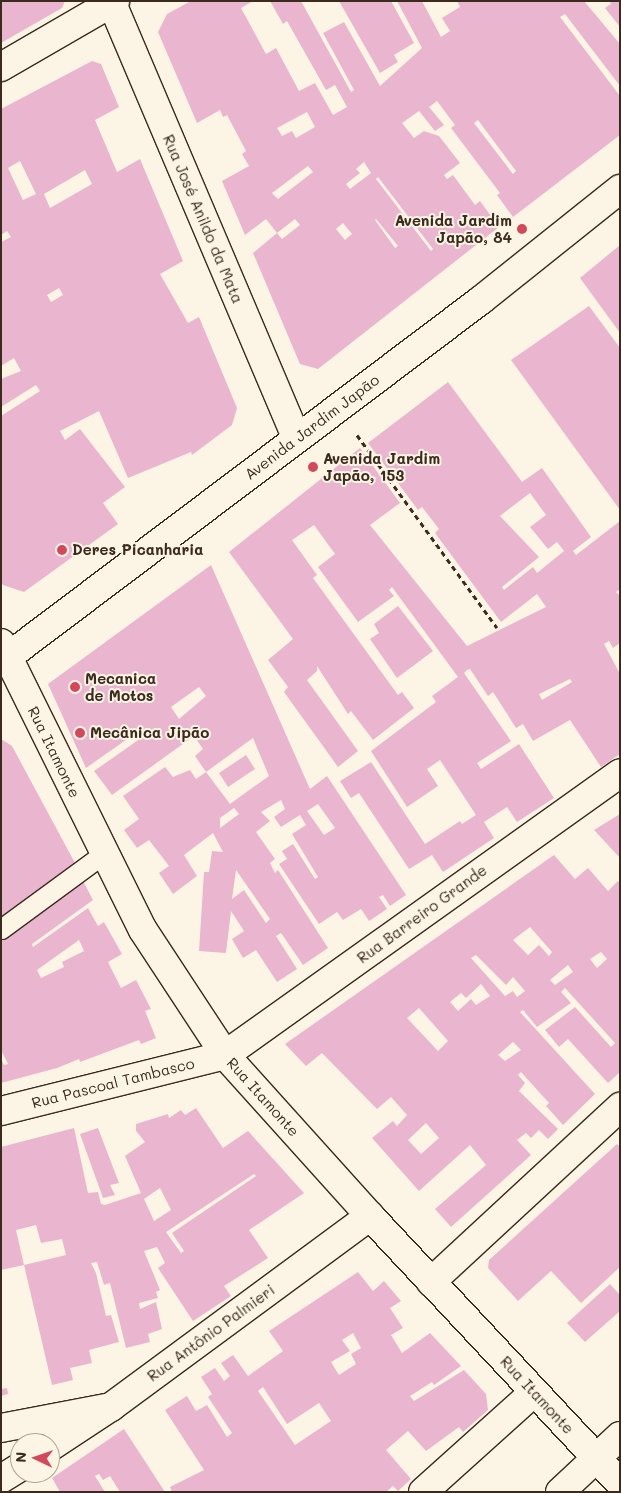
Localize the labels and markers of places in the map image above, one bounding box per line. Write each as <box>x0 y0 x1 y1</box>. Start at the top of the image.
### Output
place label: Avenida Jardim Japão, 84 <box>395 211 512 246</box>
marker: Avenida Jardim Japão, 84 <box>516 223 528 235</box>
place label: Avenida Jardim Japão, 153 <box>323 449 440 484</box>
marker: Avenida Jardim Japão, 153 <box>307 461 319 473</box>
place label: Deres Picanharia <box>72 541 204 559</box>
marker: Deres Picanharia <box>56 544 68 556</box>
place label: Mecanica de Motos <box>85 669 156 704</box>
marker: Mecanica de Motos <box>69 681 81 693</box>
place label: Mecânica Jipão <box>90 724 209 742</box>
marker: Mecânica Jipão <box>74 727 86 739</box>

